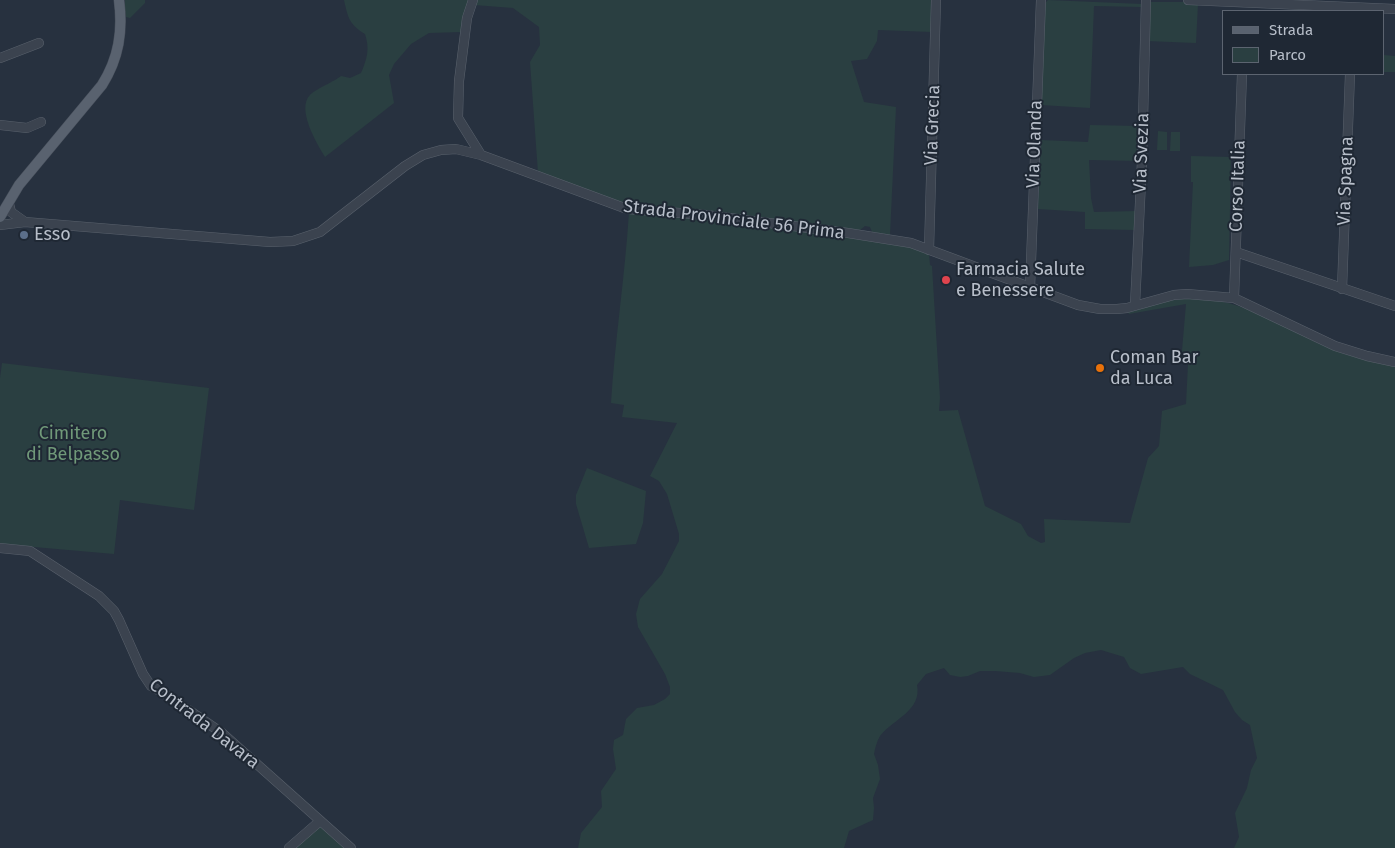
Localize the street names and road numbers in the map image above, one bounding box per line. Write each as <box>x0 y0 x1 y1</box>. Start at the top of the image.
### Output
street label: Via Grecia <box>921 84 945 166</box>
street label: Via Olanda <box>1023 100 1047 188</box>
street label: Via Svezia <box>1130 112 1154 194</box>
street label: Via Spagna <box>1334 136 1358 226</box>
street label: Corso Italia <box>1226 140 1250 232</box>
street label: Strada Provinciale 56 Prima <box>622 196 846 244</box>
street label: Contrada Davara <box>145 674 263 774</box>

